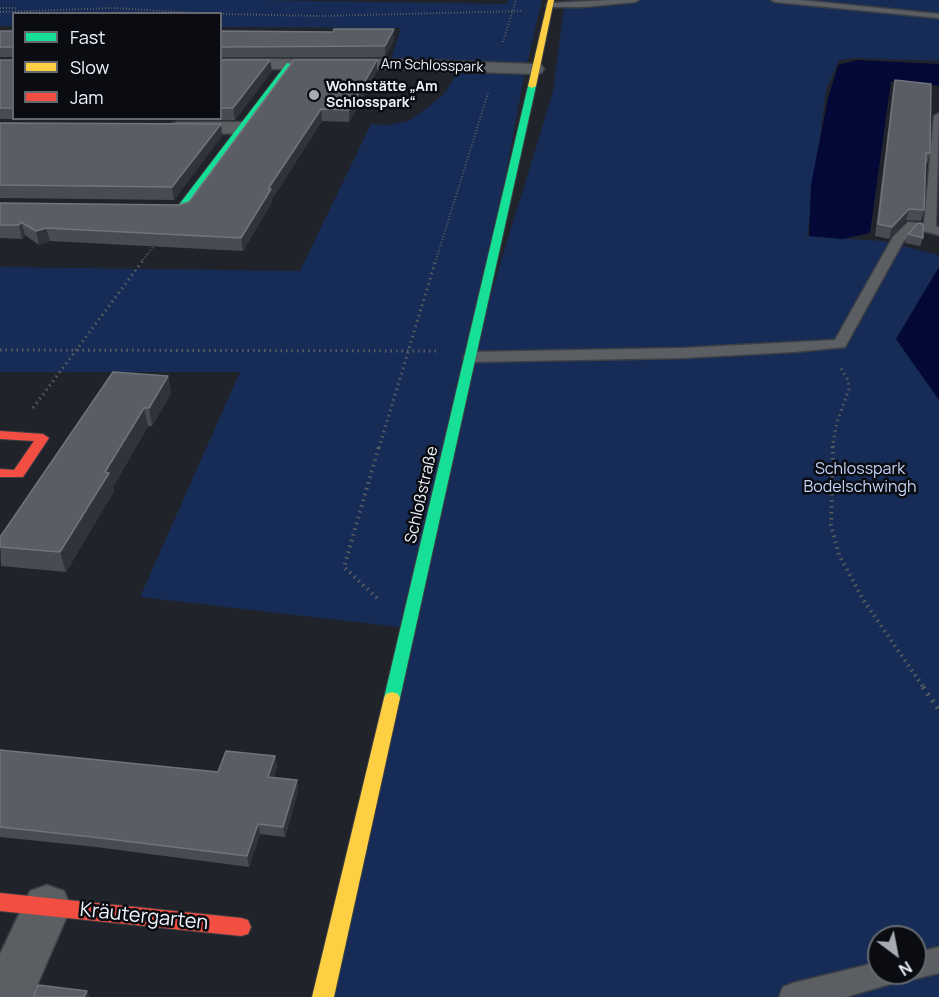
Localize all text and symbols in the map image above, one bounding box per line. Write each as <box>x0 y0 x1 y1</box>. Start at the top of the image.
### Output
legend <box>12 12 222 120</box>
text: Fast <box>70 25 105 49</box>
text: Slow <box>70 55 109 79</box>
street label: Am Schlosspark <box>381 56 483 76</box>
place label: Wohnstätte „Am Schlosspark“ <box>326 79 437 112</box>
text: Jam <box>70 85 104 109</box>
marker: Wohnstätte „Am Schlosspark“ <box>307 88 321 102</box>
street label: Schloßstraße <box>402 445 442 545</box>
park label: Schlosspark Bodelschwingh <box>803 460 917 498</box>
street label: Kräutergarten <box>79 898 209 936</box>
north arrow <box>867 925 927 985</box>
text: N <box>895 956 916 981</box>

